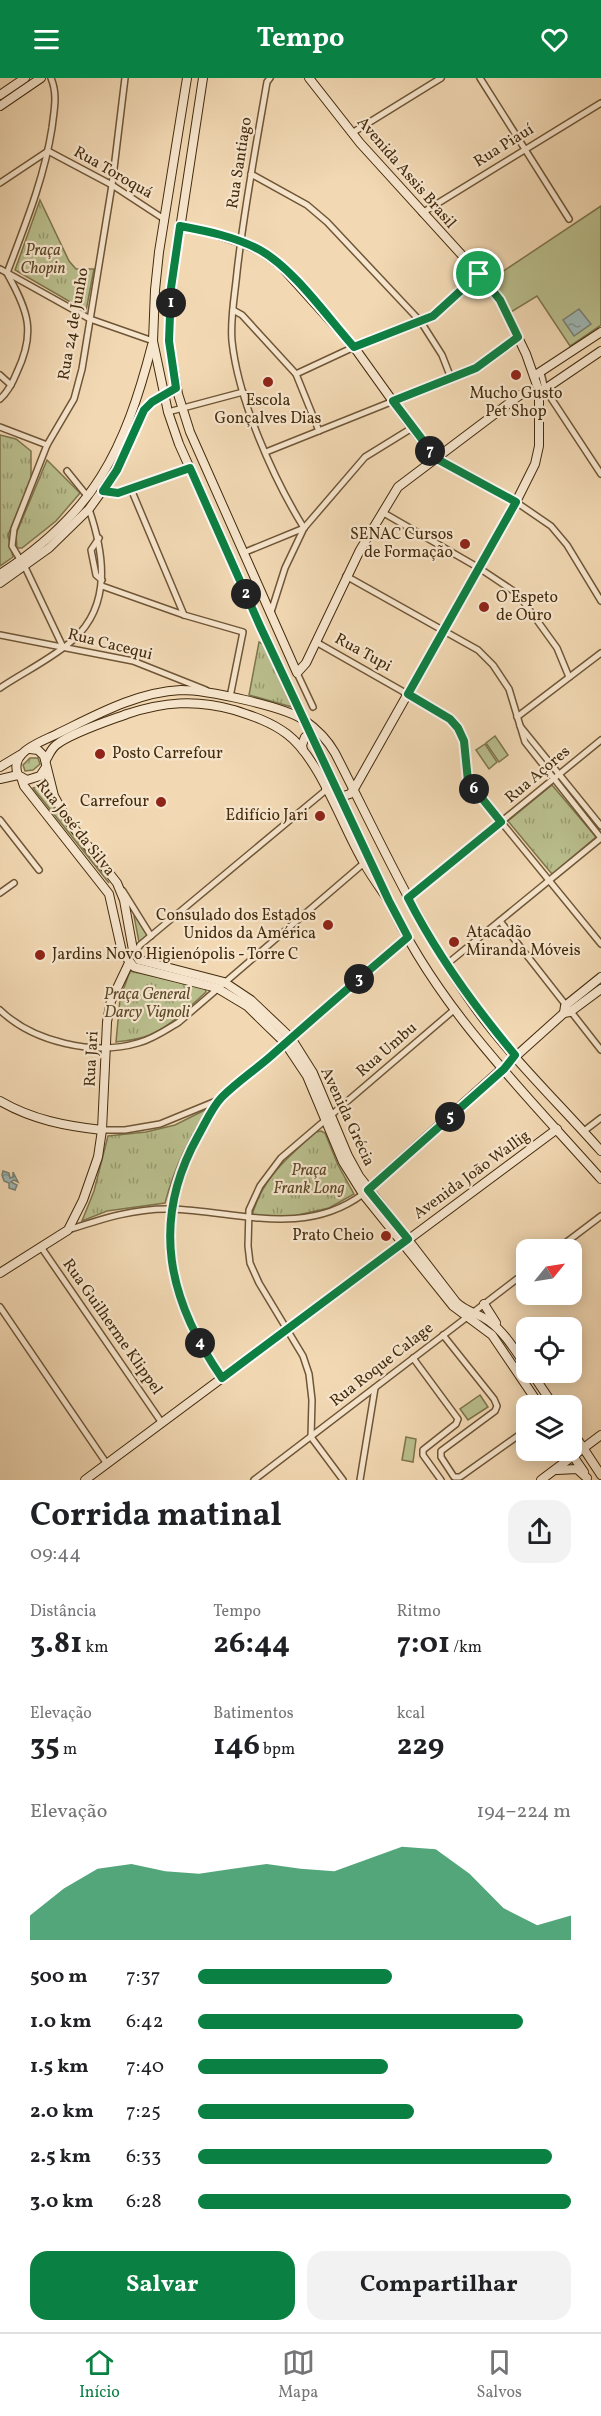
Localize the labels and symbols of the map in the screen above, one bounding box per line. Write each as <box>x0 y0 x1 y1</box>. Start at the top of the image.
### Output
street label: Avenida Assis Brasil <box>351 112 461 234</box>
street label: Rua Santiago <box>222 116 258 210</box>
street label: Rua Piauí <box>470 119 538 173</box>
street label: Rua Toroquá <box>69 141 157 205</box>
park label: Praça Chopin <box>20 240 66 280</box>
pin <box>453 248 504 299</box>
street label: Rua 24 de Junho <box>53 266 95 382</box>
pin: 1 <box>156 288 186 318</box>
marker: Mucho Gusto Pet Shop <box>509 368 523 382</box>
marker: Escola Gonçalves Dias <box>261 375 275 389</box>
place label: Mucho Gusto Pet Shop <box>469 383 563 423</box>
place label: Escola Gonçalves Dias <box>215 390 322 430</box>
pin: 7 <box>415 436 445 466</box>
place label: SENAC Cursos de Formação <box>350 524 453 564</box>
marker: SENAC Cursos de Formação <box>458 537 472 551</box>
pin: 2 <box>231 579 261 609</box>
place label: O Espeto de Ouro <box>496 587 558 627</box>
marker: O Espeto de Ouro <box>477 600 491 614</box>
street label: Rua Cacequi <box>65 624 155 666</box>
street label: Rua Tupi <box>330 628 396 678</box>
street label: Rua Açores <box>501 741 575 809</box>
place label: Posto Carrefour <box>112 743 223 765</box>
marker: Posto Carrefour <box>93 747 107 761</box>
pin: 6 <box>459 774 489 804</box>
street label: Rua José da Silva <box>30 775 120 881</box>
place label: Carrefour <box>80 791 149 813</box>
marker: Carrefour <box>154 795 168 809</box>
place label: Edifício Jari <box>226 805 308 827</box>
marker: Edifício Jari <box>313 809 327 823</box>
place label: Consulado dos Estados Unidos da América <box>156 905 316 945</box>
marker: Consulado dos Estados Unidos da América <box>321 918 335 932</box>
place label: Atacadão Miranda Móveis <box>466 922 581 962</box>
marker: Atacadão Miranda Móveis <box>447 935 461 949</box>
place label: Jardins Novo Higienópolis - Torre C <box>52 944 298 966</box>
marker: Jardins Novo Higienópolis - Torre C <box>33 948 47 962</box>
pin: 3 <box>344 964 374 994</box>
park label: Praça General Darcy Vignoli <box>104 984 191 1024</box>
street label: Rua Umbu <box>352 1017 422 1083</box>
street label: Rua Jari <box>80 1030 104 1087</box>
street label: Avenida Grécia <box>314 1064 380 1170</box>
pin: 5 <box>435 1102 465 1132</box>
street label: Avenida João Wallig <box>409 1125 535 1225</box>
park label: Praça Frank Long <box>273 1160 345 1200</box>
place label: Prato Cheio <box>292 1225 374 1247</box>
marker: Prato Cheio <box>379 1229 393 1243</box>
north arrow <box>516 1239 582 1305</box>
street label: Rua Guilherme Klippel <box>57 1255 167 1400</box>
street label: Rua Roque Calage <box>326 1318 438 1412</box>
pin: 4 <box>185 1328 215 1358</box>

